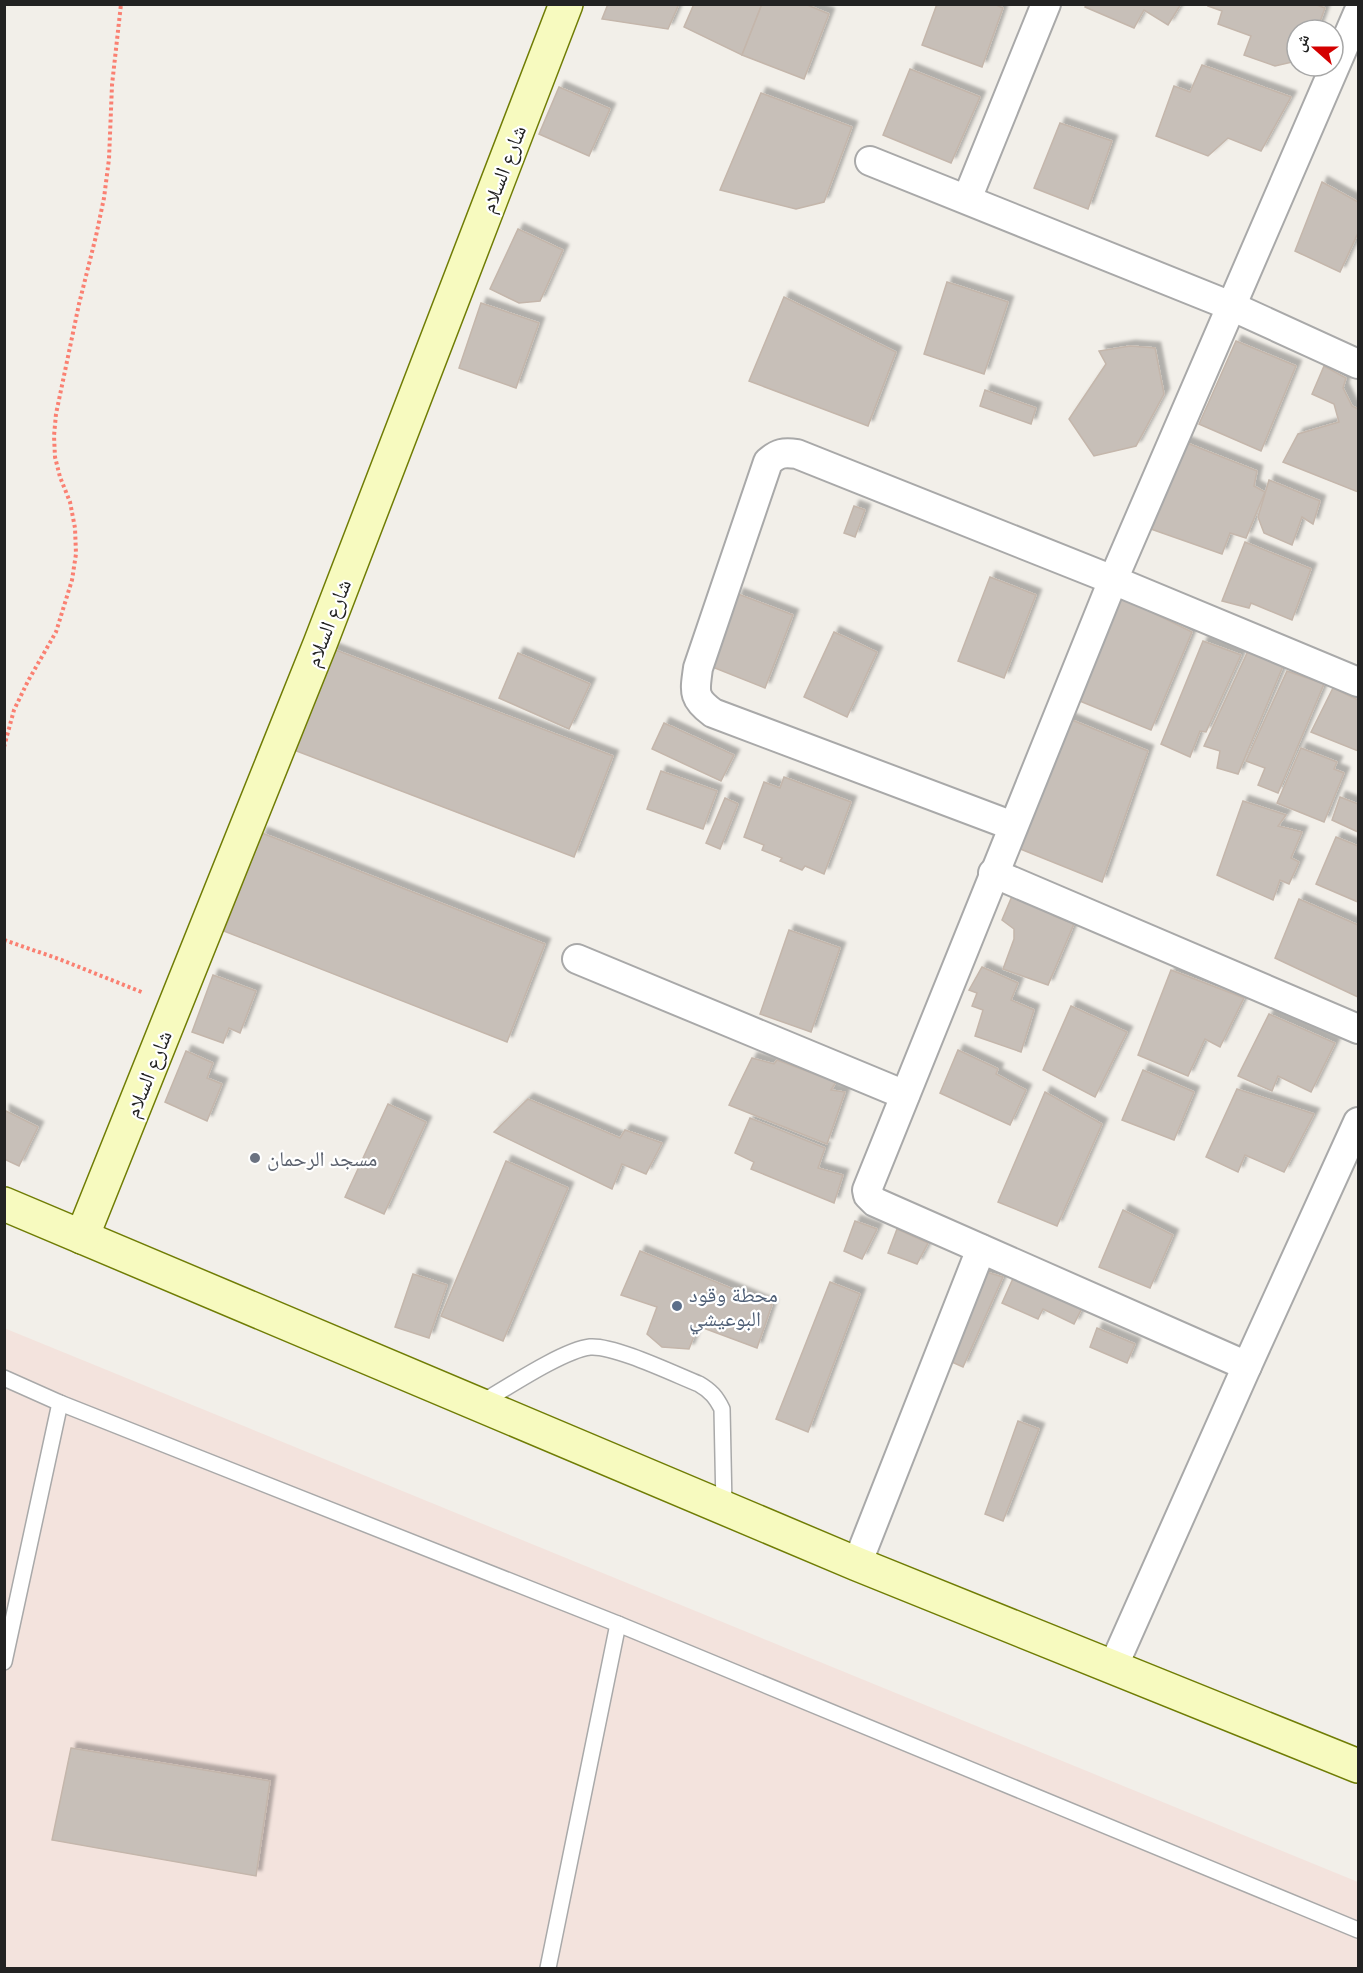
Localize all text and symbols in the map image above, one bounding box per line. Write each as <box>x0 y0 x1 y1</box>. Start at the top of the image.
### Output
north arrow <box>1285 18 1345 78</box>
text: ش <box>1289 31 1314 54</box>
street label: شارع السلام <box>474 121 533 217</box>
street label: شارع السلام <box>299 575 358 671</box>
street label: شارع السلام <box>118 1026 179 1122</box>
place label: مسجد الرحمان <box>267 1145 377 1172</box>
marker: مسجد الرحمان <box>248 1151 262 1165</box>
place label: محطة وقود البوعيشي <box>689 1281 778 1335</box>
marker: محطة وقود البوعيشي <box>670 1299 684 1313</box>

